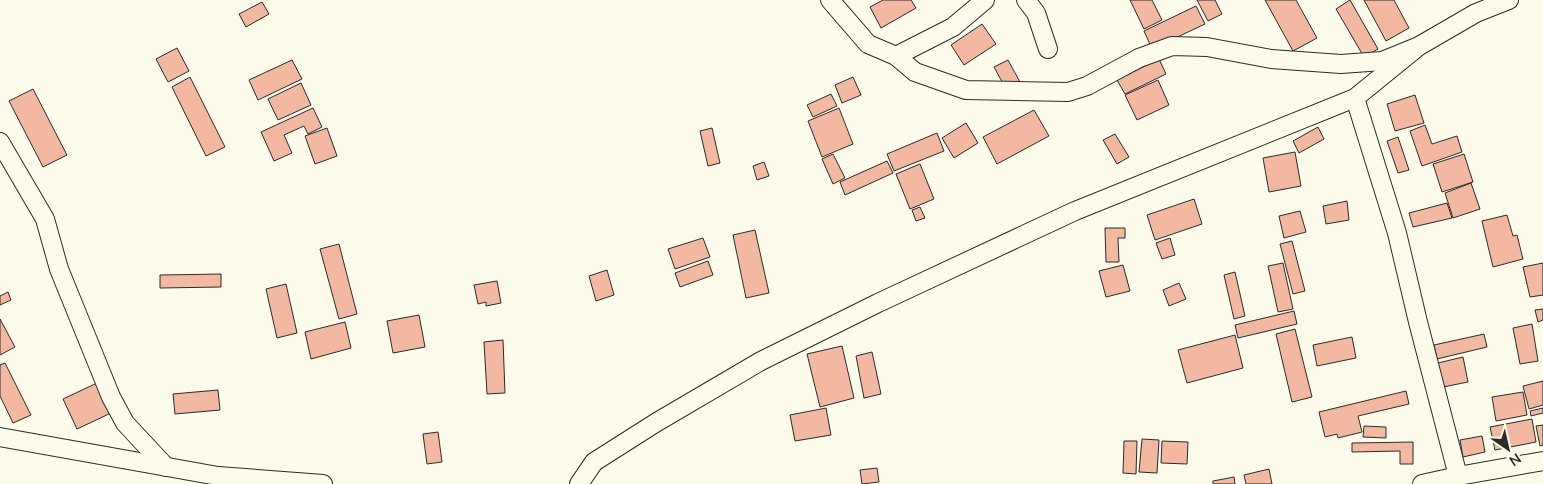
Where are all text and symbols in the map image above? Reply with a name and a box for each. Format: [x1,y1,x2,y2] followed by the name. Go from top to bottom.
[1483,424,1533,474] north arrow
[1505,449,1525,470] text: N

